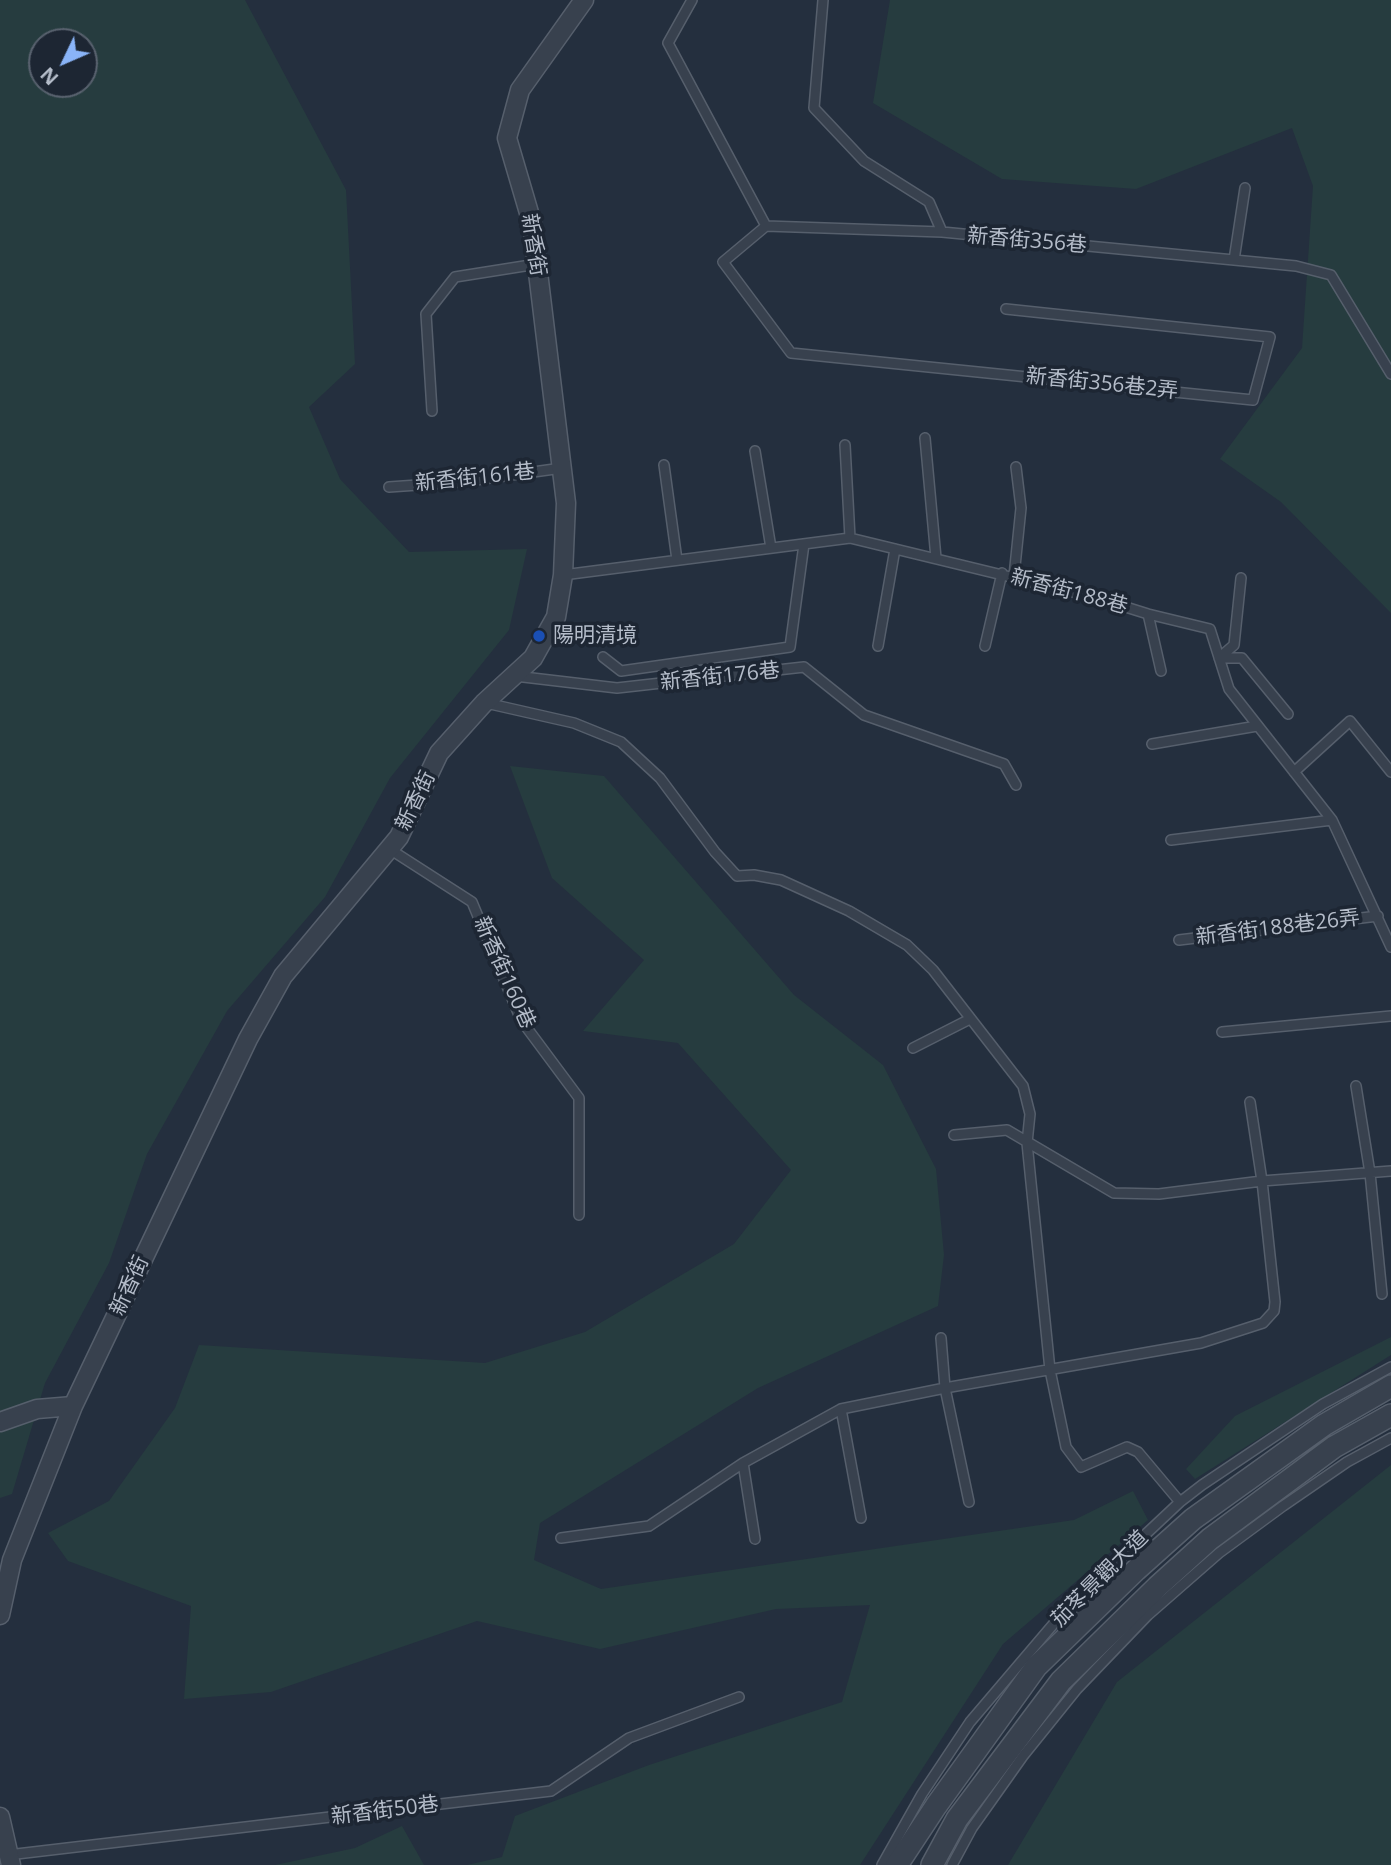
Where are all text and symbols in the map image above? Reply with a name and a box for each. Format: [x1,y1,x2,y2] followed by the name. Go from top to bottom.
[28,28,98,98] north arrow
[35,62,64,91] text: N
[516,212,550,278] street label: 新香街
[966,223,1088,259] street label: 新香街356巷
[1025,363,1179,405] street label: 新香街356巷2弄
[414,459,536,497] street label: 新香街161巷
[1008,564,1130,620] street label: 新香街188巷
[553,623,637,649] place label: 陽明清境
[531,628,547,644] marker: 陽明清境
[659,658,781,696] street label: 新香街176巷
[391,767,441,835] street label: 新香街
[1195,905,1361,951] street label: 新香街188巷26弄
[468,913,540,1033] street label: 新香街160巷
[105,1252,155,1320] street label: 新香街
[1047,1526,1153,1632] street label: 茄苳景觀大道
[330,1792,440,1830] street label: 新香街50巷

